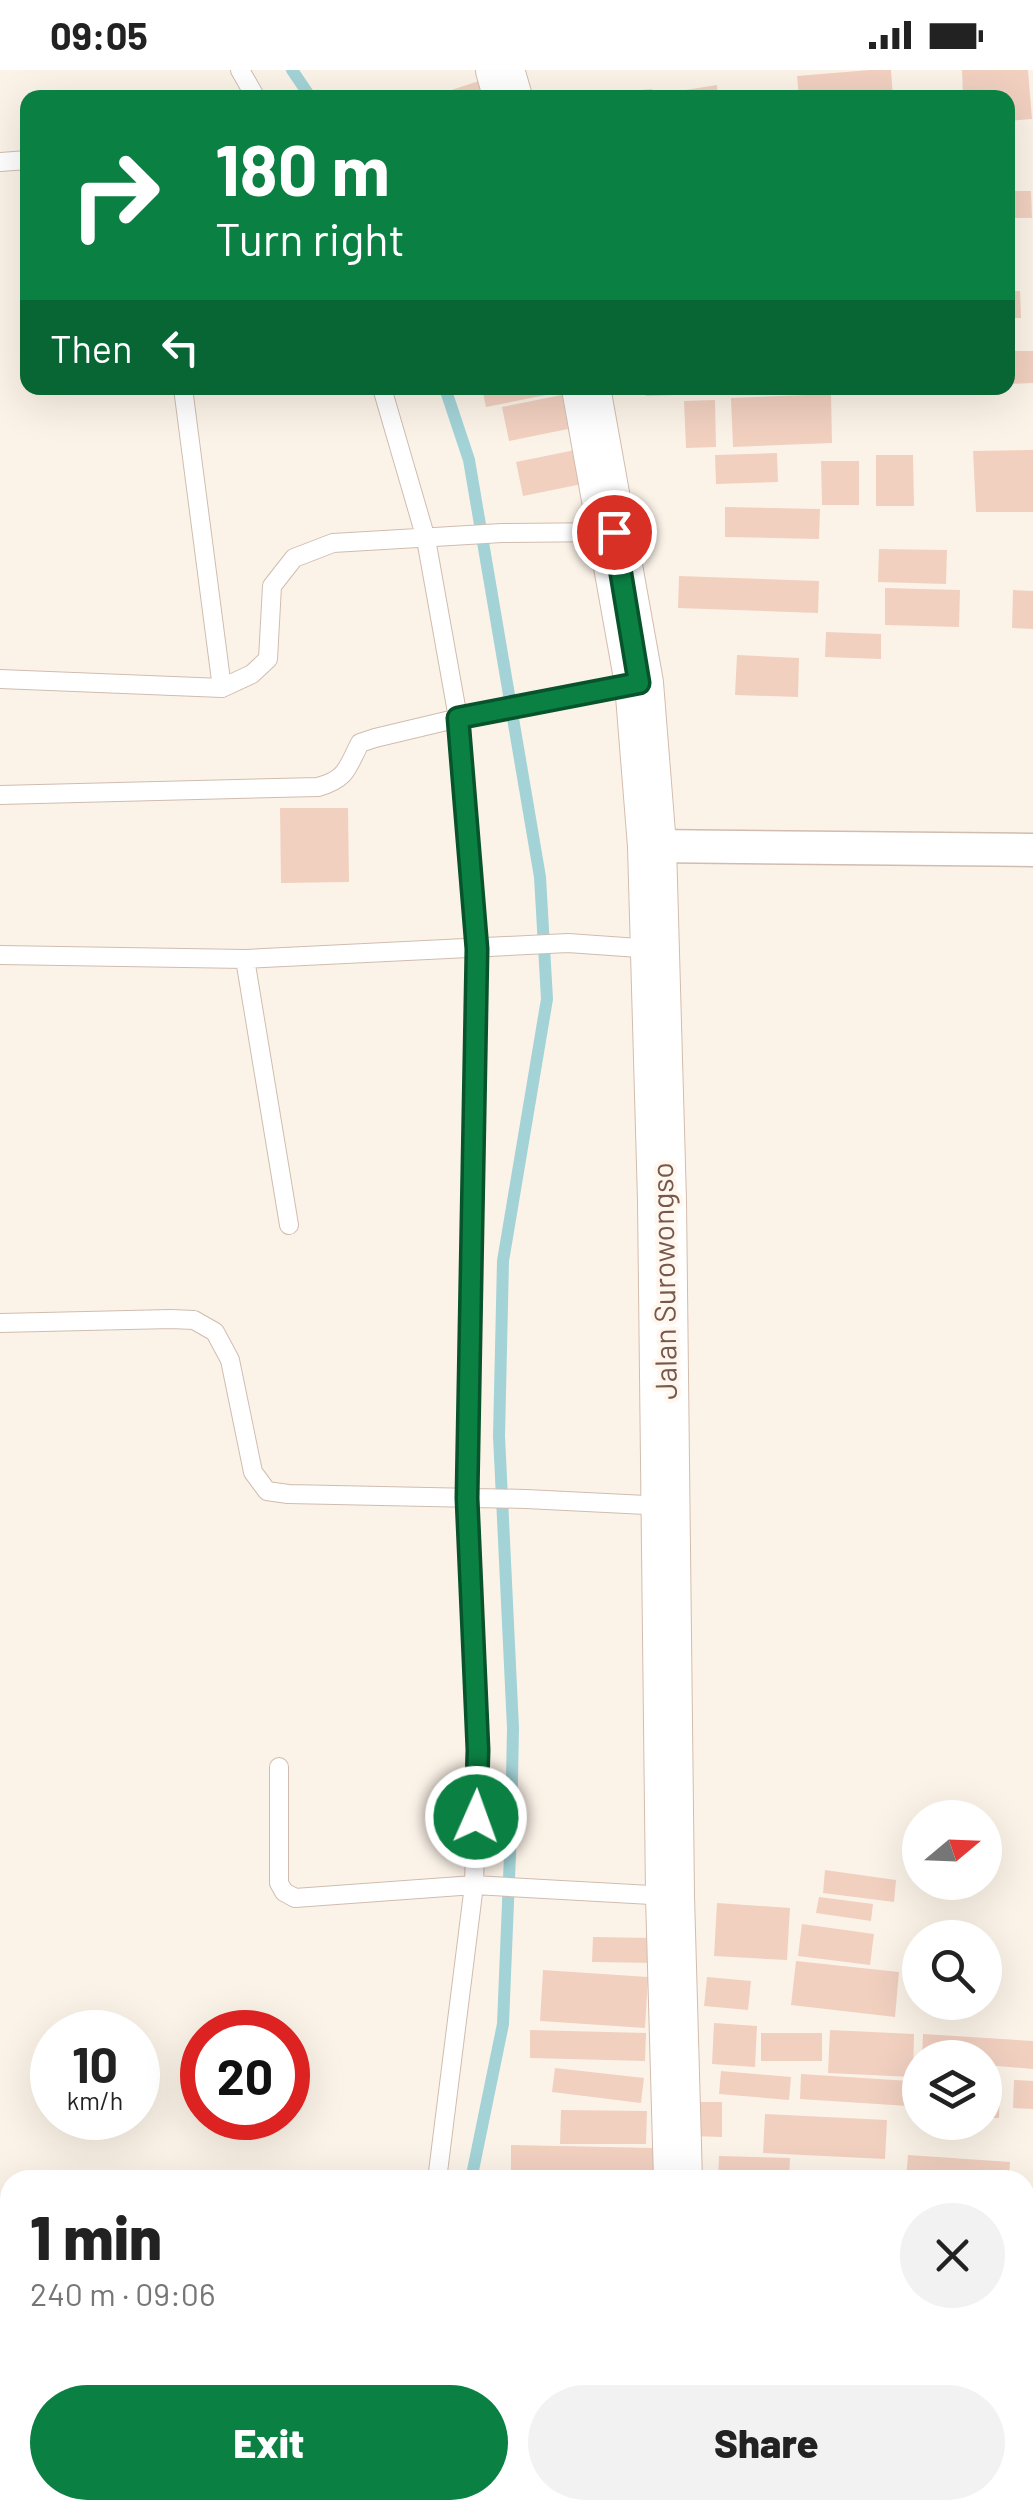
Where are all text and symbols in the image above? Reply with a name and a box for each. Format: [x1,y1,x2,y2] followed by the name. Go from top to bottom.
[50,12,148,58] text: 09:05
[215,126,390,210] text: 180 m
[50,130,180,260] icon: right
[215,211,405,265] text: Turn right
[153,320,208,375] icon: left
[50,325,133,371] text: Then
[572,490,657,575] pin
[587,505,642,560] icon: arrive
[643,1162,683,1400] street label: Jalan Surowongso
[424,1765,528,1869] position arrow
[902,1800,1002,1900] north arrow
[902,1800,1002,2140] map controls
[902,1920,1002,2020] button: search
[180,2010,310,2140] speed limit sign: 20
[72,2033,118,2093] text: 10
[902,2040,1002,2140] button: layers
[67,2085,123,2115] text: km/h
[30,2200,162,2272] text: 1 min
[900,2203,1005,2308] button: close
[30,2274,215,2312] text: 240 m · 09:06
[30,2385,508,2500] button: Exit
[528,2385,1005,2500] button: Share

